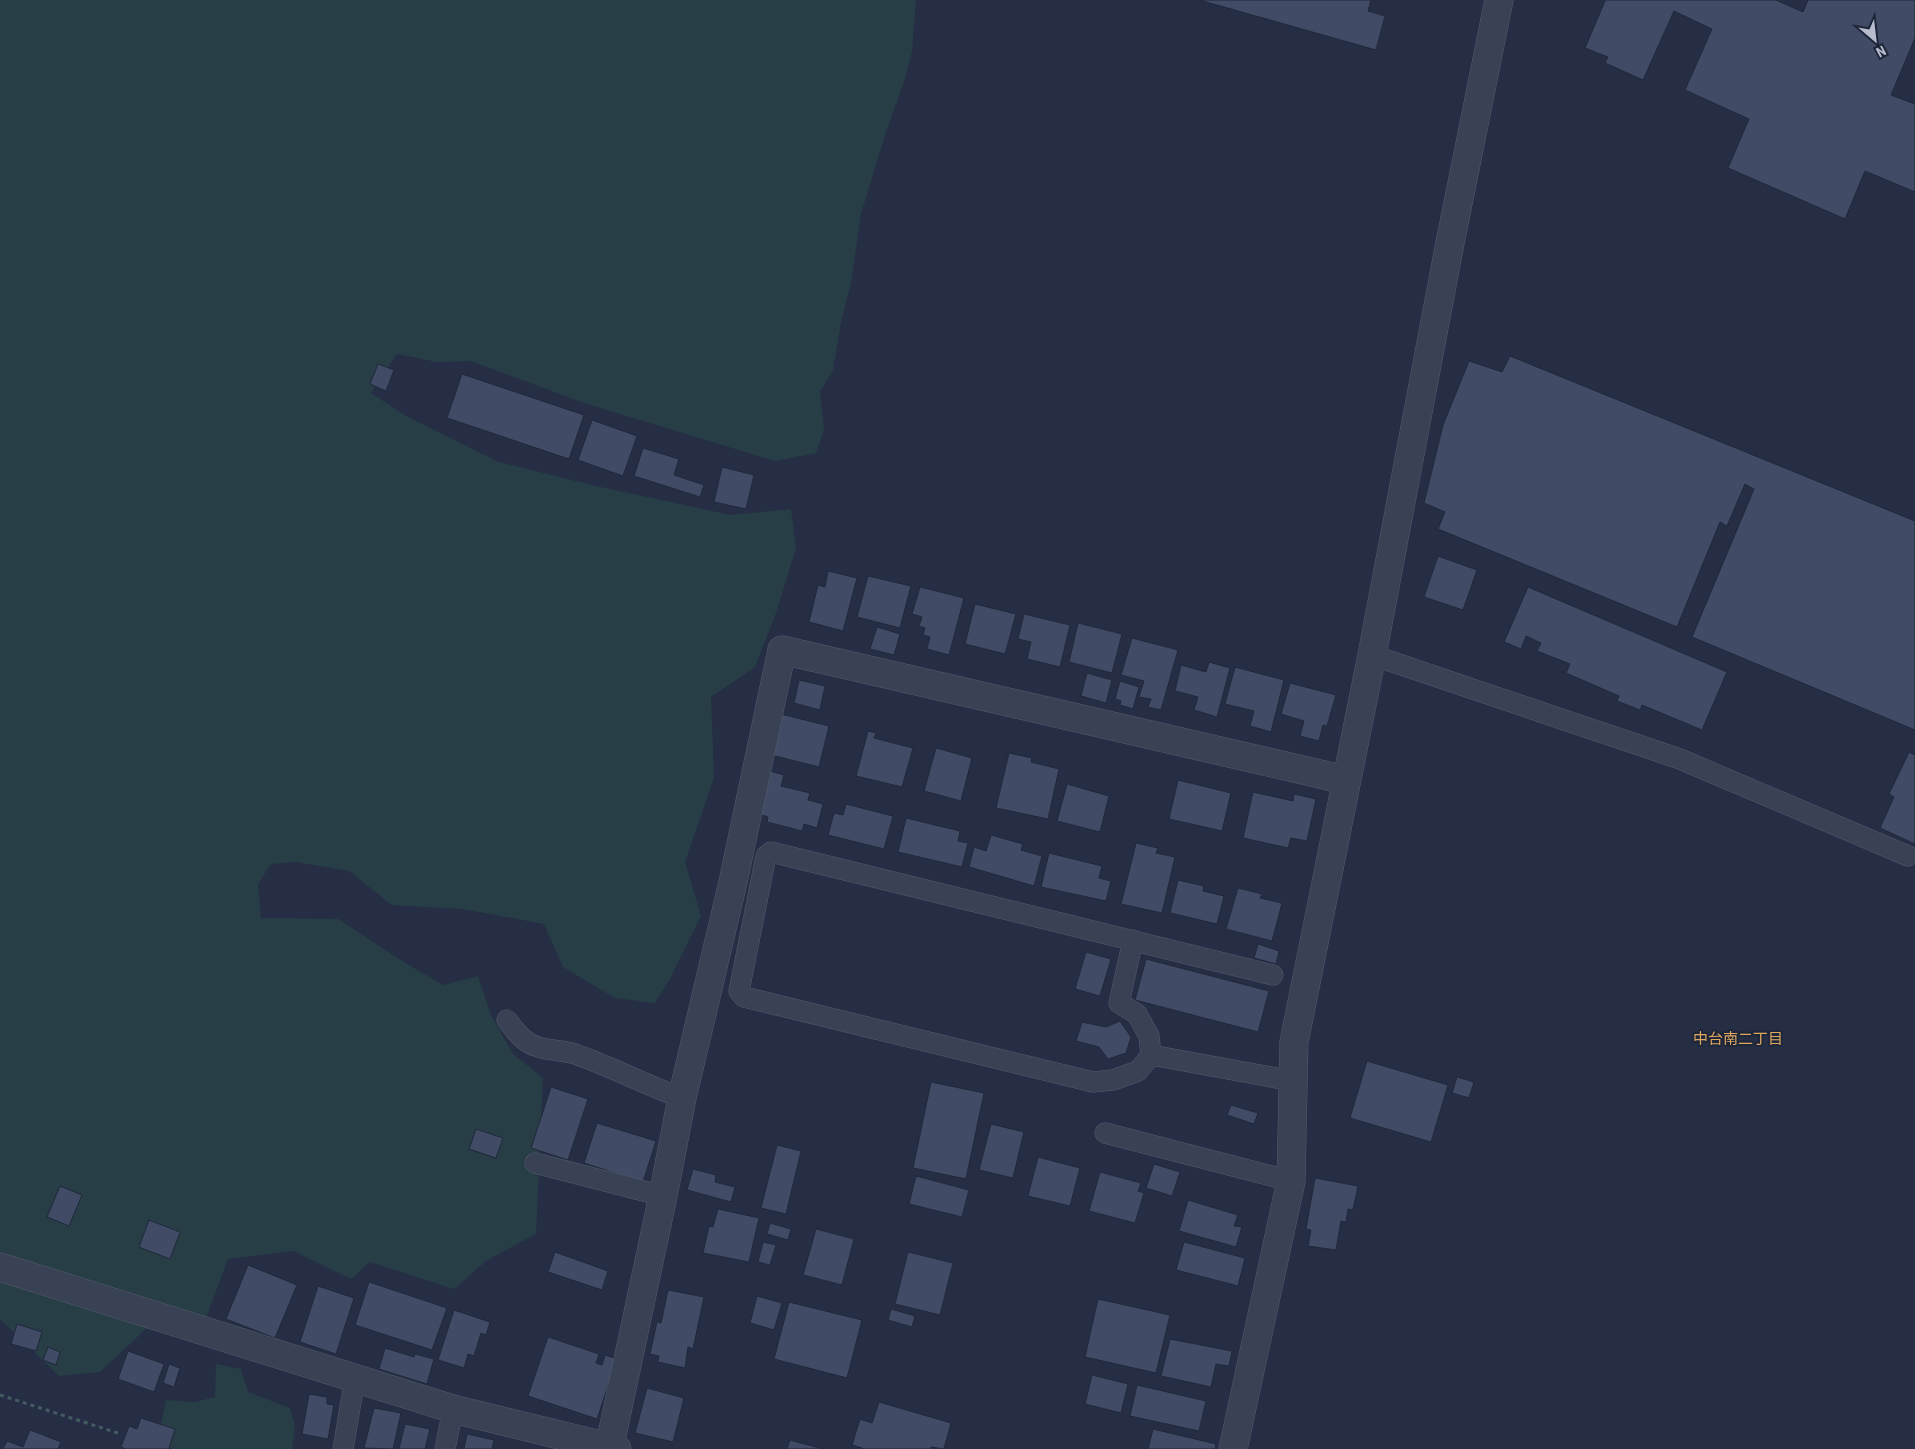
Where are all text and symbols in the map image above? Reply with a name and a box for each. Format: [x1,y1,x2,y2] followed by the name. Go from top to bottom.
[1850,15,1900,65] north arrow
[1874,42,1889,61] text: N
[1693,1030,1783,1048] district label: 中台南二丁目

